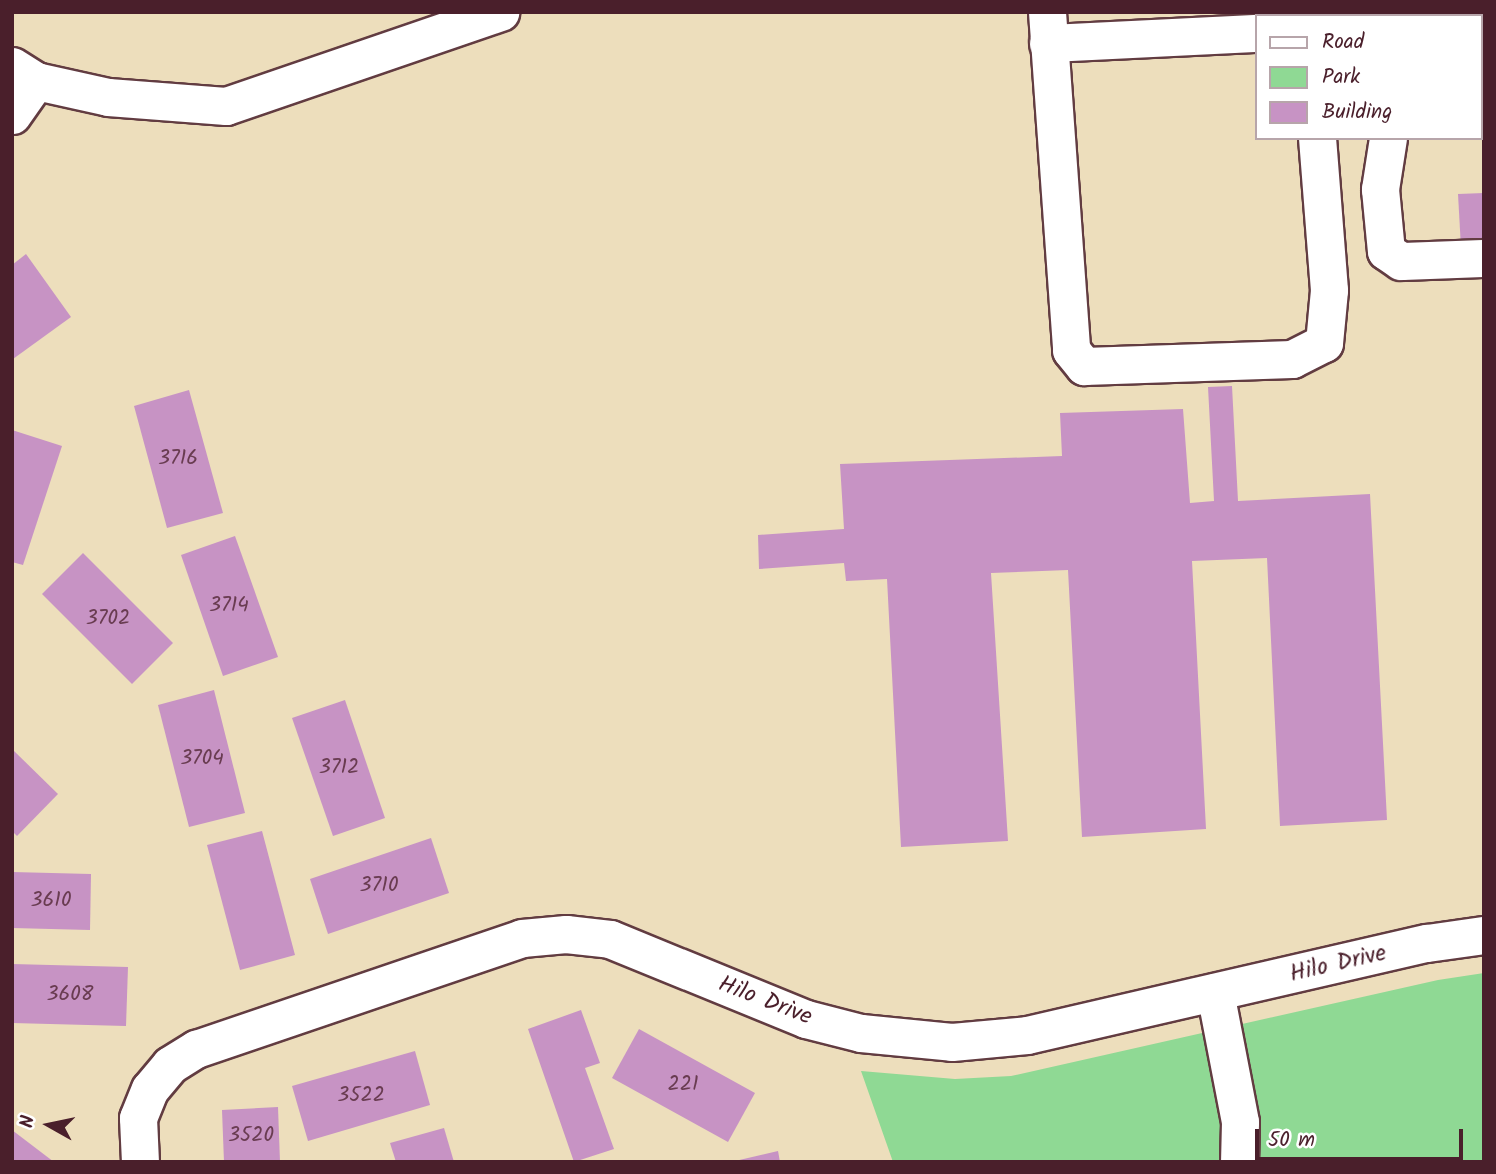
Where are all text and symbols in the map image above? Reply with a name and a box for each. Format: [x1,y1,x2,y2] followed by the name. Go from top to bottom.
[1254,14,1482,140] legend
[1322,26,1364,59] text: Road
[1322,61,1360,94] text: Park
[1322,96,1392,129] text: Building
[158,446,198,472] house number: 3716
[209,593,249,619] house number: 3714
[86,606,130,632] house number: 3702
[180,746,224,772] house number: 3704
[319,755,359,781] house number: 3712
[360,873,398,899] house number: 3710
[31,888,71,914] house number: 3610
[1287,939,1389,989] street label: Hilo Drive
[714,970,816,1032] street label: Hilo Drive
[47,982,93,1008] house number: 3608
[668,1072,698,1098] house number: 221
[337,1083,385,1109] house number: 3522
[14,1090,84,1160] north arrow
[13,1113,44,1130] text: N
[1258,1114,1466,1158] scale bar
[228,1123,274,1149] house number: 3520
[1268,1124,1315,1157] text: 50 m

